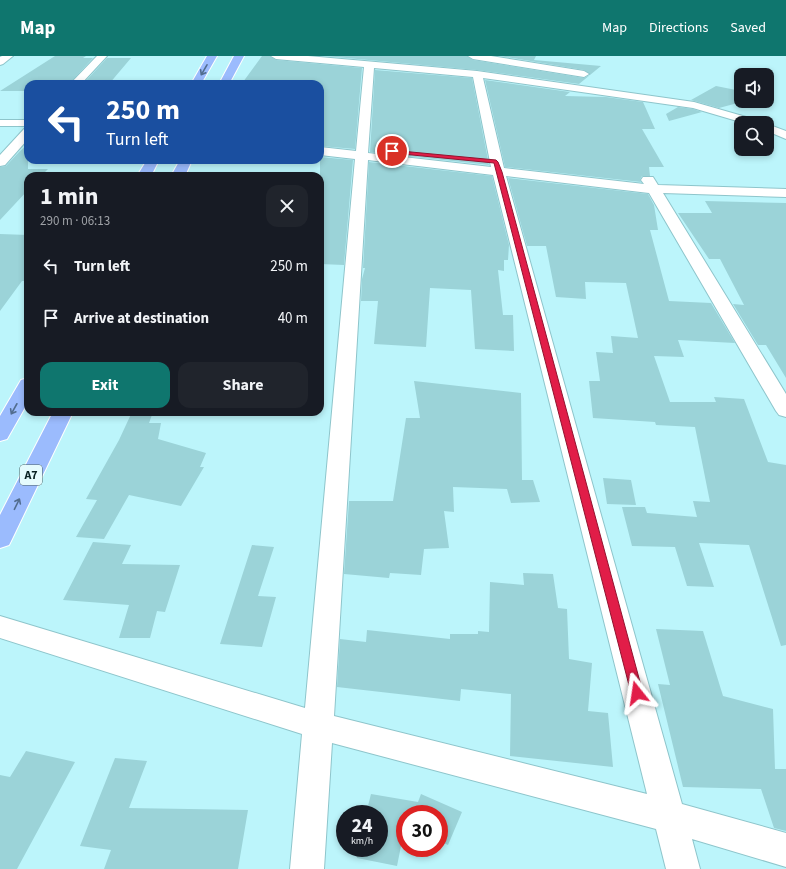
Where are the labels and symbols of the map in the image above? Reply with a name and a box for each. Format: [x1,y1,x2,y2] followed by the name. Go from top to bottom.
[199,64,207,76] one-way arrow
[375,134,409,168] pin
[10,403,17,415] one-way arrow
[20,465,42,485] road number: A7
[14,498,21,510] one-way arrow
[616,672,658,714] position arrow
[396,805,448,857] speed limit sign: 30

